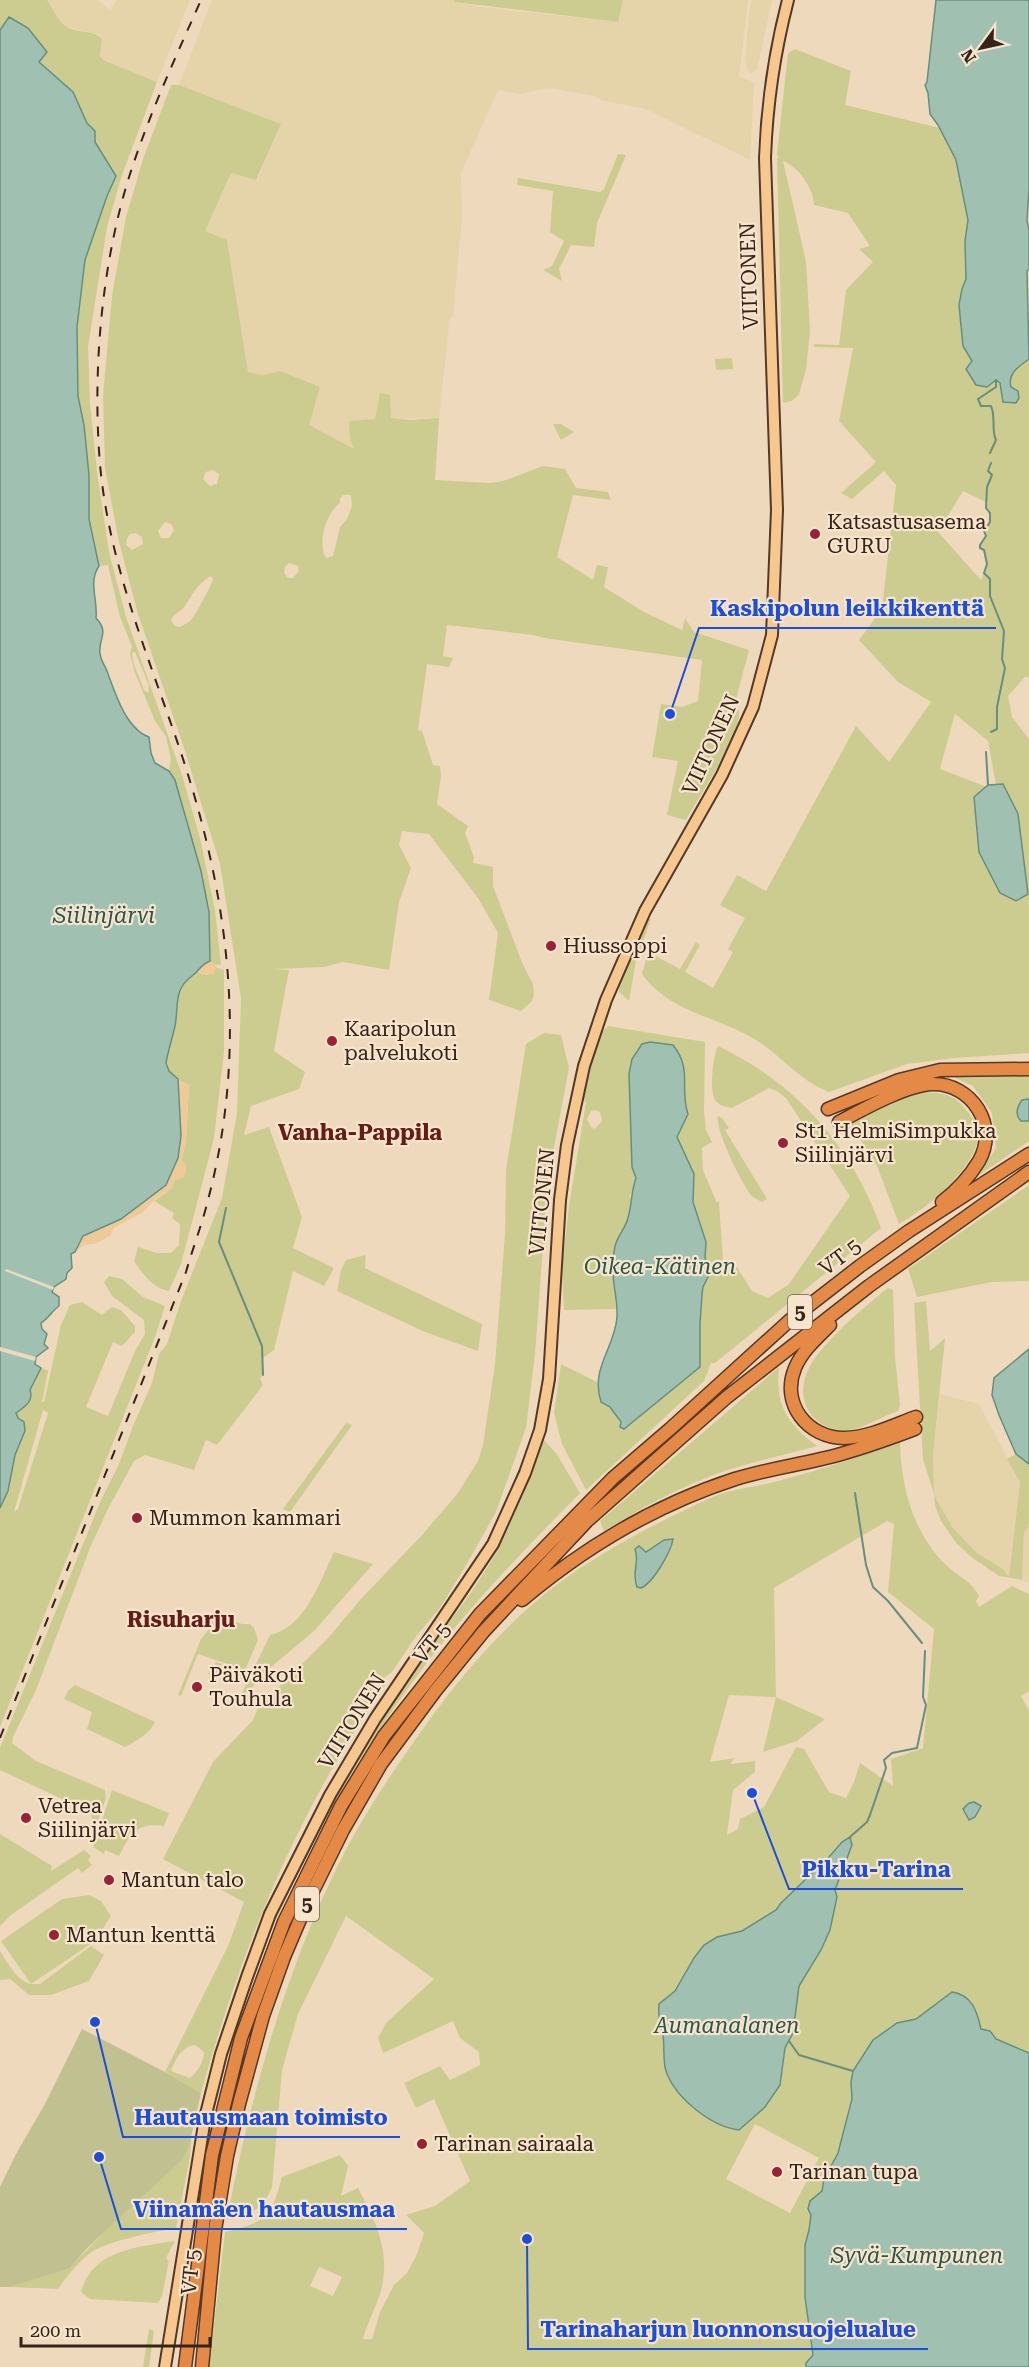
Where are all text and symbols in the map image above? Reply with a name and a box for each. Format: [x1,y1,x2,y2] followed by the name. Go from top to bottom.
[951,18,1011,78] north arrow
[958,46,980,66] text: N
[735,222,763,330] street label: VIITONEN
[827,510,987,558] place label: Katsastusasema GURU
[808,527,822,541] marker: Katsastusasema GURU
[699,588,996,628] callout: Kaskipolun leikkikenttä
[710,596,984,621] text: Kaskipolun leikkikenttä
[677,691,745,799] street label: VIITONEN
[52,903,155,928] water label: Siilinjärvi
[563,934,667,958] place label: Hiussoppi
[544,939,558,953] marker: Hiussoppi
[344,1017,458,1065] place label: Kaaripolun palvelukoti
[325,1034,339,1048] marker: Kaaripolun palvelukoti
[795,1119,997,1167] place label: St1 HelmiSimpukka Siilinjärvi
[278,1120,442,1145] district label: Vanha-Pappila
[776,1136,790,1150] marker: St1 HelmiSimpukka Siilinjärvi
[524,1147,560,1257] street label: VIITONEN
[814,1234,866,1280] street label: VT 5
[584,1254,736,1279] water label: Oikea-Kätinen
[788,1295,812,1329] road number: 5
[149,1506,341,1530] place label: Mummon kammari
[130,1511,144,1525] marker: Mummon kammari
[127,1607,236,1632] district label: Risuharju
[408,1618,456,1668] street label: VT 5
[209,1663,304,1711] place label: Päiväkoti Touhula
[313,1669,391,1773] street label: VIITONEN
[190,1680,204,1694] marker: Päiväkoti Touhula
[38,1794,137,1842] place label: Vetrea Siilinjärvi
[19,1811,33,1825] marker: Vetrea Siilinjärvi
[789,1849,963,1889] callout: Pikku-Tarina
[801,1857,951,1882] text: Pikku-Tarina
[121,1868,244,1892] place label: Mantun talo
[102,1873,116,1887] marker: Mantun talo
[295,1887,319,1921] road number: 5
[66,1923,216,1947] place label: Mantun kenttä
[47,1928,61,1942] marker: Mantun kenttä
[652,2013,800,2038] water label: Aumanalanen
[123,2097,400,2137] callout: Hautausmaan toimisto
[134,2105,388,2130] text: Hautausmaan toimisto
[434,2132,595,2156] place label: Tarinan sairaala
[415,2137,429,2151] marker: Tarinan sairaala
[789,2160,919,2184] place label: Tarinan tupa
[770,2165,784,2179] marker: Tarinan tupa
[121,2189,407,2229] callout: Viinamäen hautausmaa
[133,2197,395,2222] text: Viinamäen hautausmaa
[830,2243,1003,2268] water label: Syvä-Kumpunen
[177,2248,205,2296] street label: VT 5
[528,2309,928,2349] callout: Tarinaharjun luonnonsuojelualue
[21,2310,210,2348] scale bar
[540,2317,916,2342] text: Tarinaharjun luonnonsuojelualue
[30,2320,81,2341] text: 200 m

